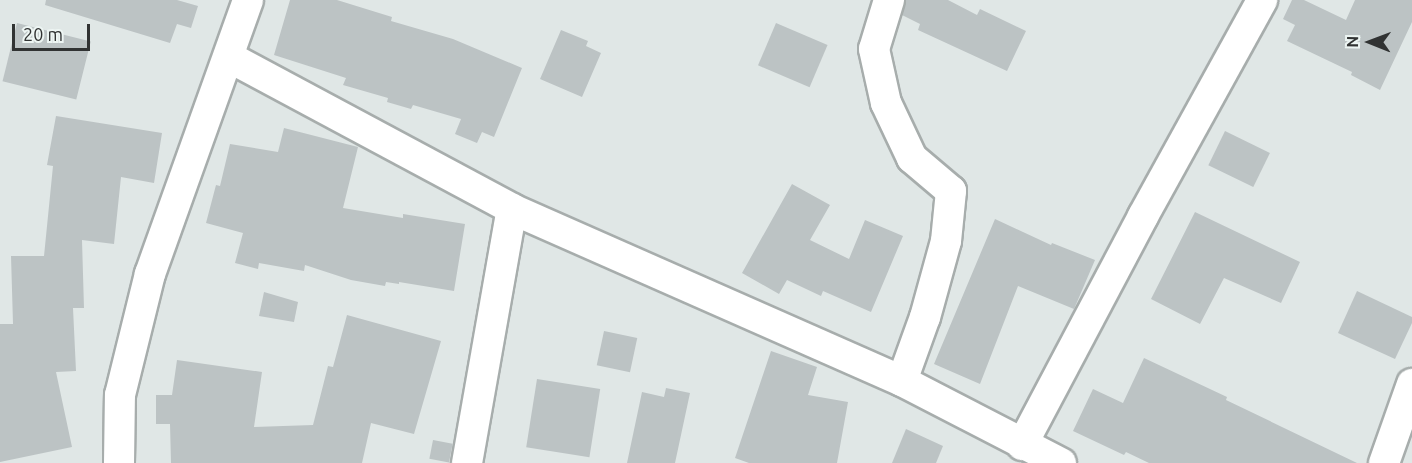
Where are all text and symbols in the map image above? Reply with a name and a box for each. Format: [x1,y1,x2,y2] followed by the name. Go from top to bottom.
[15,12,93,50] scale bar
[1340,12,1400,72] north arrow
[23,24,63,44] text: 20 m
[1343,36,1361,48] text: N

